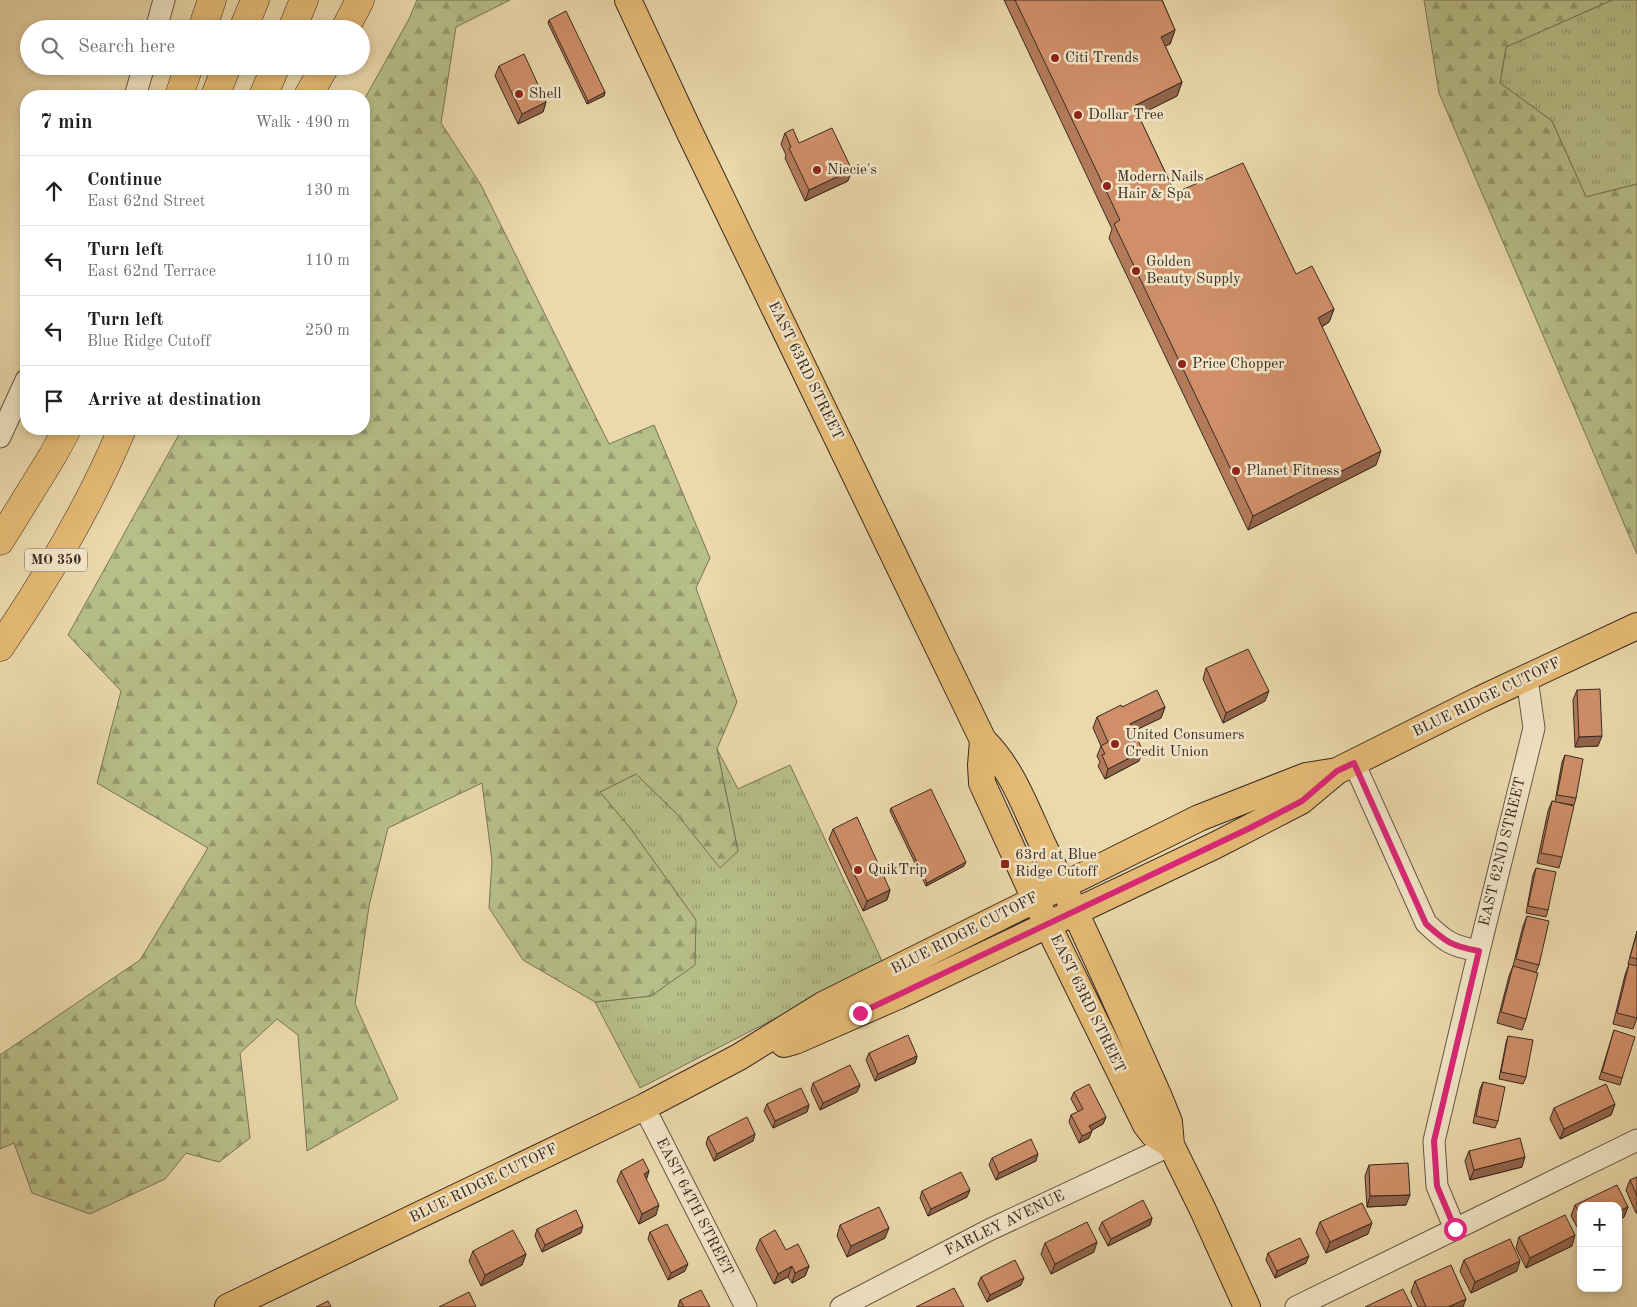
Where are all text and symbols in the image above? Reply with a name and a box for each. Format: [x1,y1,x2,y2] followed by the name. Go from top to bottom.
[20,20,370,75] search box
[38,34,66,62] icon: search
[78,38,175,57] text: Search here
[1065,51,1139,66] place label: Citi Trends
[1049,52,1061,64] marker: Citi Trends
[529,87,561,102] place label: Shell
[513,88,525,100] marker: Shell
[1088,108,1164,123] place label: Dollar Tree
[1072,109,1084,121] marker: Dollar Tree
[40,112,93,133] text: 7 min
[255,115,350,131] text: Walk · 490 m
[827,163,877,178] place label: Niecie's
[811,164,823,176] marker: Niecie's
[1117,170,1204,202] place label: Modern Nails Hair & Spa
[87,171,162,190] text: Continue
[40,177,68,205] icon: ahead
[1101,180,1113,192] marker: Modern Nails Hair & Spa
[305,183,350,199] text: 130 m
[87,194,205,210] text: East 62nd Street
[87,241,164,260] text: Turn left
[40,247,68,275] icon: left
[305,253,350,269] text: 110 m
[1146,255,1241,287] place label: Golden Beauty Supply
[87,264,216,280] text: East 62nd Terrace
[1130,265,1142,277] marker: Golden Beauty Supply
[765,299,845,443] street label: EAST 63RD STREET
[87,311,164,330] text: Turn left
[40,317,68,345] icon: left
[305,323,350,339] text: 250 m
[87,334,211,350] text: Blue Ridge Cutoff
[1192,357,1284,372] place label: Price Chopper
[1176,358,1188,370] marker: Price Chopper
[40,387,68,415] icon: arrive
[87,391,261,410] text: Arrive at destination
[1246,464,1340,479] place label: Planet Fitness
[1230,465,1242,477] marker: Planet Fitness
[25,548,87,572] road number: MO 350
[1411,656,1563,740] street label: BLUE RIDGE CUTOFF
[1125,728,1245,760] place label: United Consumers Credit Union
[1109,738,1121,750] marker: United Consumers Credit Union
[1477,776,1529,928] street label: EAST 62ND STREET
[1015,848,1099,880] place label: 63rd at Blue Ridge Cutoff
[999,858,1011,870] marker: 63rd at Blue Ridge Cutoff
[868,863,927,878] place label: QuikTrip
[852,864,864,876] marker: QuikTrip
[889,890,1041,978] street label: BLUE RIDGE CUTOFF
[1047,932,1127,1076] street label: EAST 63RD STREET
[849,1002,872,1025] route end
[653,1136,735,1278] street label: EAST 64TH STREET
[408,1142,560,1226] street label: BLUE RIDGE CUTOFF
[943,1189,1067,1259] street label: FARLEY AVENUE
[1577,1202,1622,1292] map controls
[1577,1202,1622,1247] button: +
[1444,1218,1467,1241] route start
[1577,1247,1622,1292] button: −

